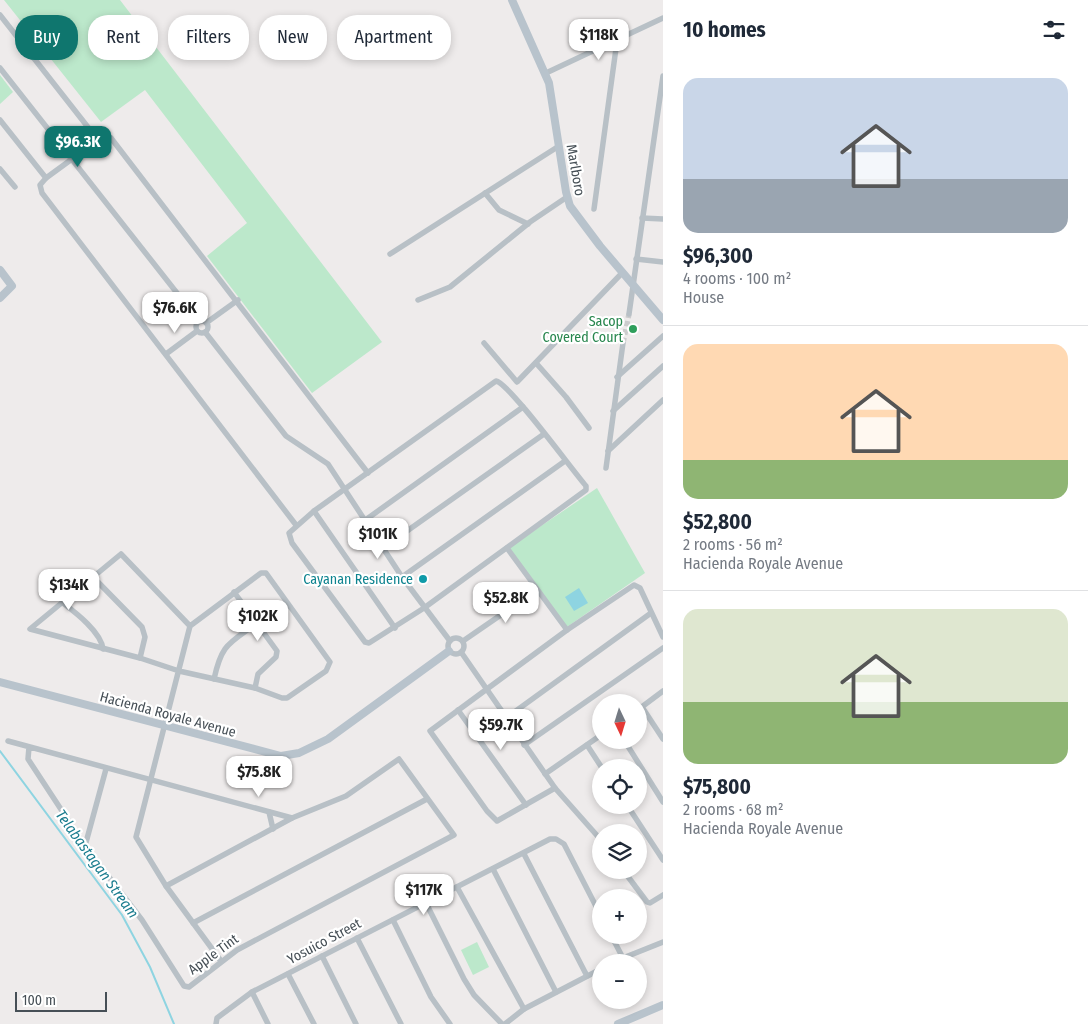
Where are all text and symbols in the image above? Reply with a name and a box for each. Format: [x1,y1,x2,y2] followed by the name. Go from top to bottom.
[15,15,78,60] chip: Buy
[88,15,158,60] chip: Rent
[168,15,249,60] chip: Filters
[259,15,327,60] chip: New
[337,15,451,60] chip: Apartment
[1040,16,1068,44] icon: filters
[683,17,766,43] text: 10 homes
[564,18,634,61] pin: $118K
[580,25,618,44] text: $118K
[831,111,921,201] icon: home
[37,126,119,168] pin: $96.3K
[55,132,101,151] text: $96.3K
[563,143,588,197] street label: Marlboro
[683,243,753,269] text: $96,300
[683,269,791,288] text: 4 rooms · 100 m²
[683,288,724,307] text: House
[134,292,216,334] pin: $76.6K
[153,298,197,317] text: $76.6K
[543,313,623,346] place label: Sacop Covered Court
[627,323,639,335] marker: Sacop Covered Court
[831,376,921,466] icon: home
[683,509,752,535] text: $52,800
[343,518,413,560] pin: $101K
[359,524,397,543] text: $101K
[683,535,783,554] text: 2 rooms · 56 m²
[683,554,843,573] text: Hacienda Royale Avenue
[34,568,104,611] pin: $134K
[303,571,413,588] place label: Cayanan Residence
[417,573,429,585] marker: Cayanan Residence
[49,575,89,594] text: $134K
[465,582,547,624] pin: $52.8K
[484,588,528,607] text: $52.8K
[223,600,293,642] pin: $102K
[238,606,278,625] text: $102K
[831,641,921,731] icon: home
[98,688,238,741] street label: Hacienda Royale Avenue
[592,694,648,749] north arrow
[592,694,647,1009] map controls
[460,708,542,751] pin: $59.7K
[479,715,523,734] text: $59.7K
[218,756,300,798] pin: $75.8K
[592,759,647,814] button: locate
[237,762,281,781] text: $75.8K
[683,774,751,800] text: $75,800
[683,800,784,819] text: 2 rooms · 68 m²
[52,806,142,922] water label: Telabastagan Stream
[683,819,843,838] text: Hacienda Royale Avenue
[592,824,647,879] button: layers
[389,874,459,916] pin: $117K
[406,880,442,899] text: $117K
[592,889,647,944] button: +
[284,915,364,968] street label: Yosuico Street
[185,930,242,978] street label: Apple Tint
[592,954,647,1009] button: −
[15,989,108,1012] scale bar
[22,992,56,1009] text: 100 m

